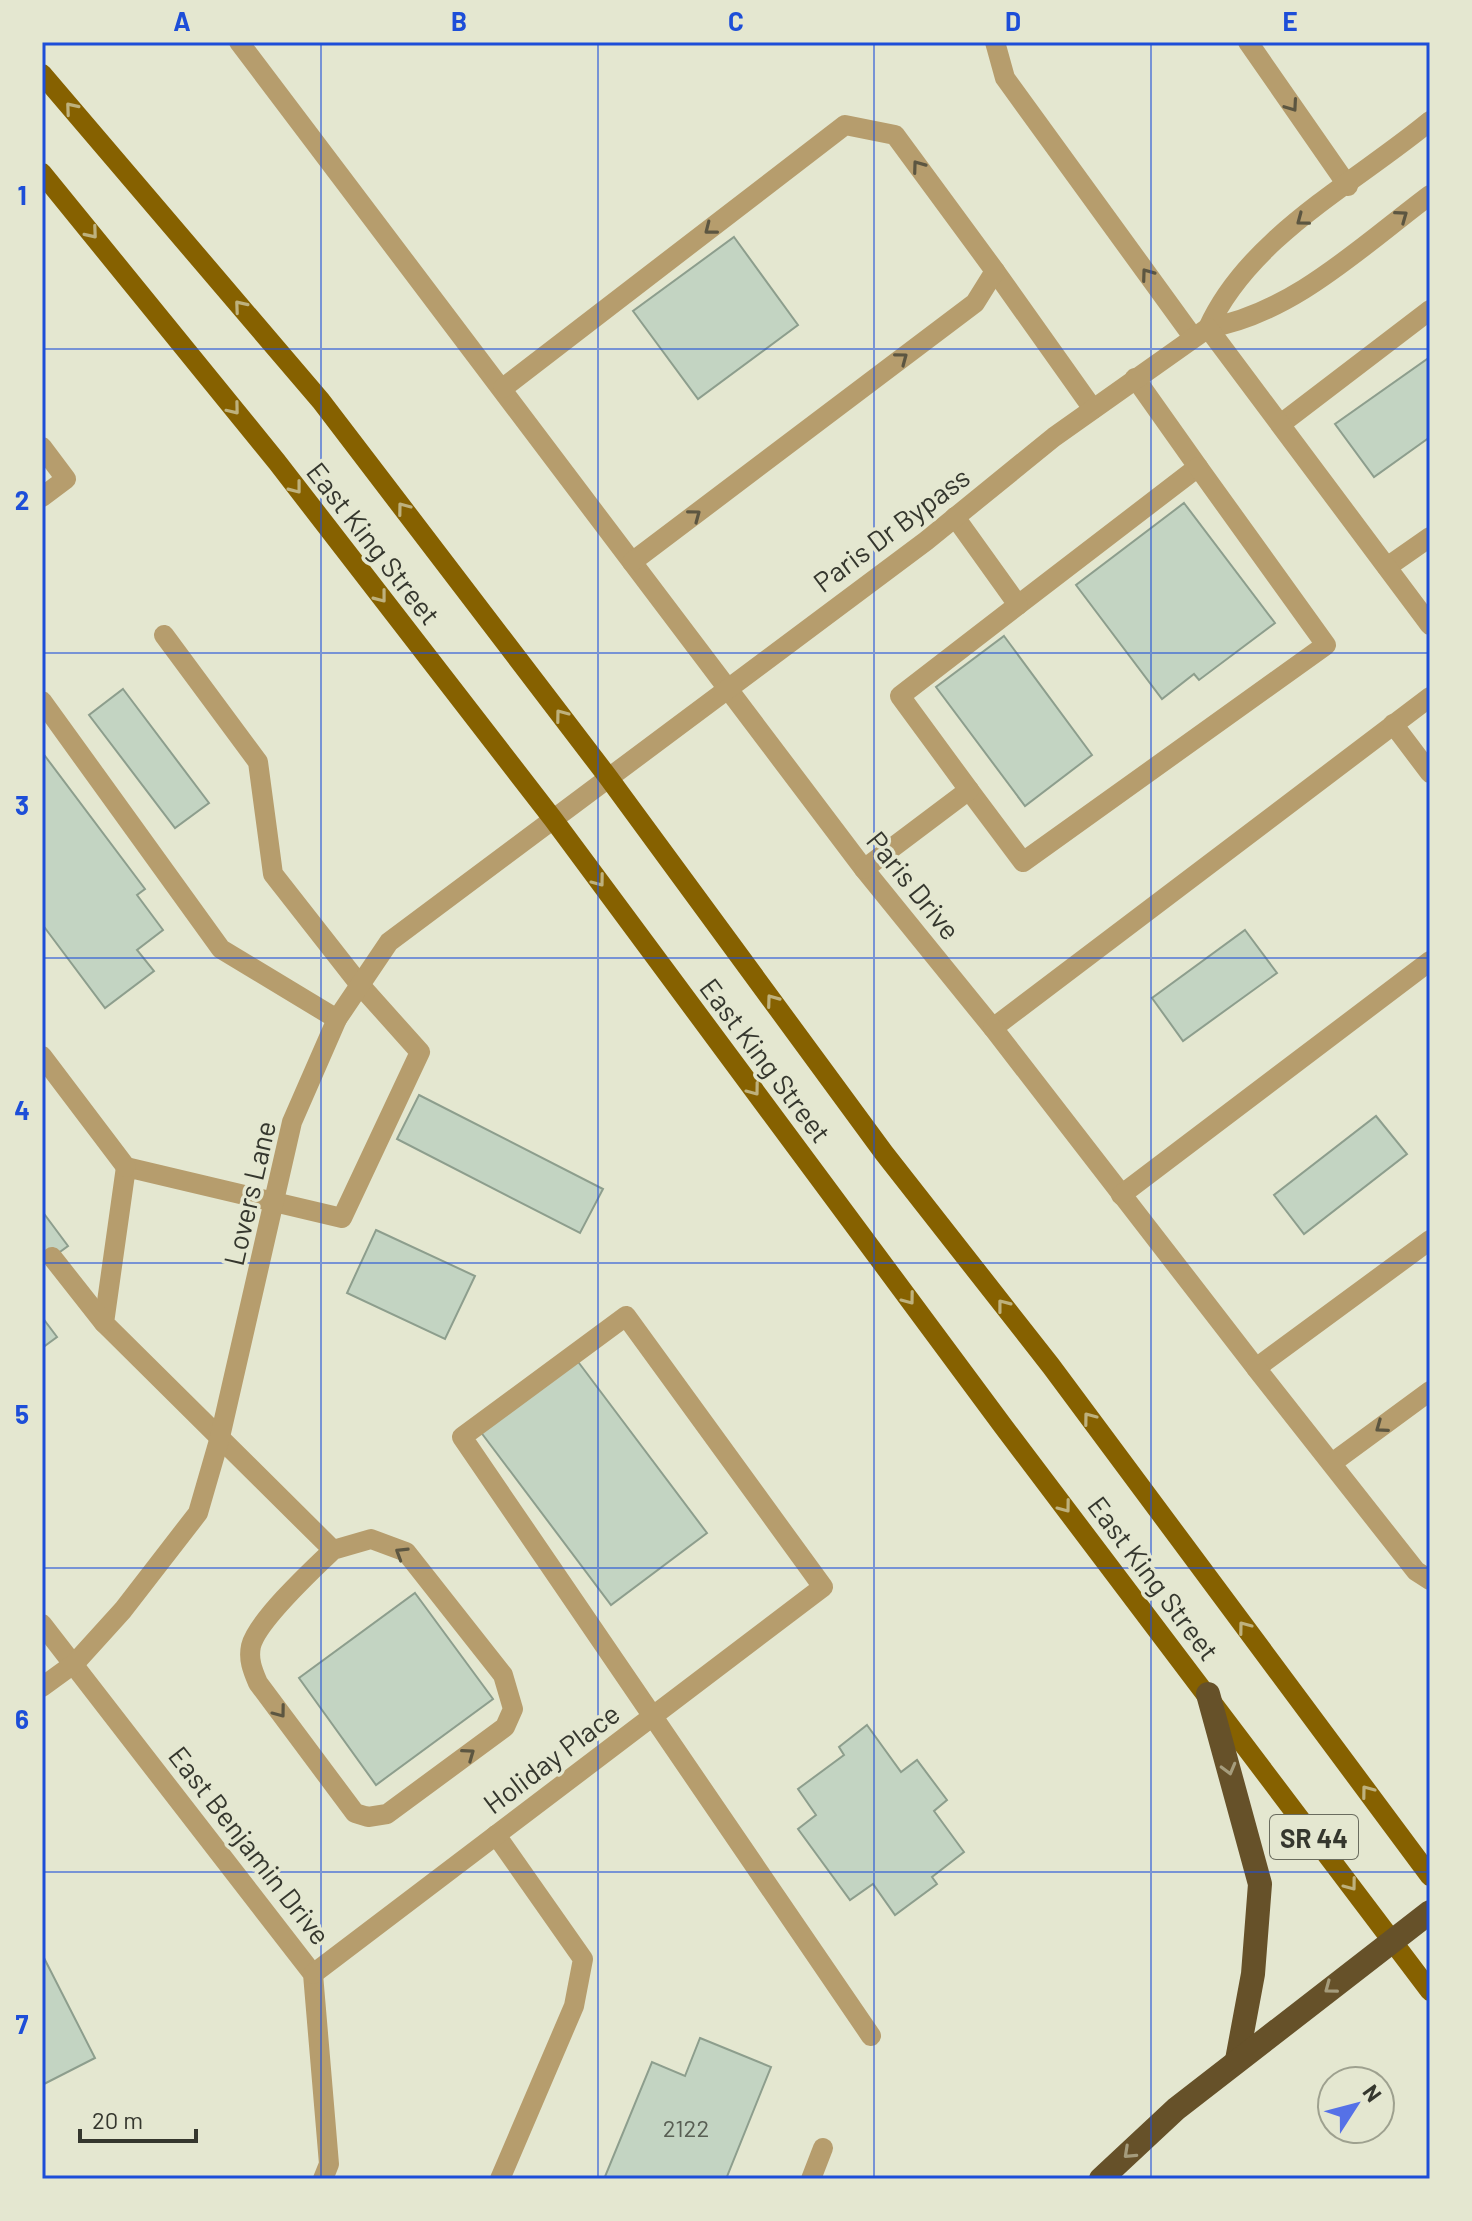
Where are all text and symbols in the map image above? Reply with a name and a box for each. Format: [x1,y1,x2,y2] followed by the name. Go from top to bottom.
[173,5,191,36] text: A
[451,5,467,36] text: B
[728,5,744,36] text: C
[1005,5,1021,36] text: D
[1282,5,1298,36] text: E
[1282,98,1297,112] one-way arrow
[66,103,81,117] one-way arrow
[913,160,928,175] one-way arrow
[17,179,27,210] text: 1
[1296,210,1310,225] one-way arrow
[1393,211,1408,226] one-way arrow
[704,219,719,233] one-way arrow
[82,224,97,239] one-way arrow
[1143,269,1157,283] one-way arrow
[235,300,249,315] one-way arrow
[893,353,908,368] one-way arrow
[225,400,239,415] one-way arrow
[300,455,448,631] street label: East King Street
[806,459,976,599] street label: Paris Dr Bypass
[287,479,301,494] one-way arrow
[15,484,29,515] text: 2
[398,502,412,517] one-way arrow
[686,510,700,525] one-way arrow
[371,588,385,603] one-way arrow
[556,709,570,724] one-way arrow
[15,789,29,820] text: 3
[860,824,968,946] street label: Paris Drive
[590,872,604,887] one-way arrow
[693,971,839,1149] street label: East King Street
[767,994,782,1008] one-way arrow
[744,1081,759,1096] one-way arrow
[14,1094,30,1125] text: 4
[216,1117,282,1269] street label: Lovers Lane
[899,1290,914,1305] one-way arrow
[999,1299,1013,1314] one-way arrow
[15,1398,29,1429] text: 5
[1085,1412,1099,1426] one-way arrow
[1375,1418,1389,1432] one-way arrow
[1081,1489,1227,1667] street label: East King Street
[1055,1498,1069,1513] one-way arrow
[396,1548,410,1563] one-way arrow
[1240,1621,1254,1635] one-way arrow
[476,1696,626,1820] street label: Holiday Place
[15,1703,29,1734] text: 6
[270,1704,284,1718] one-way arrow
[162,1739,338,1951] street label: East Benjamin Drive
[460,1749,474,1764] one-way arrow
[1219,1762,1236,1776] one-way arrow
[1362,1785,1376,1800] one-way arrow
[1270,1815,1358,1859] road number: SR 44
[1341,1877,1355,1891] one-way arrow
[1324,1979,1339,1993] one-way arrow
[16,2008,29,2039] text: 7
[1316,2065,1396,2145] north arrow
[1358,2079,1388,2106] text: N
[80,2093,196,2143] scale bar
[92,2105,143,2134] text: 20 m
[663,2113,709,2142] house number: 2122
[1124,2143,1138,2158] one-way arrow

